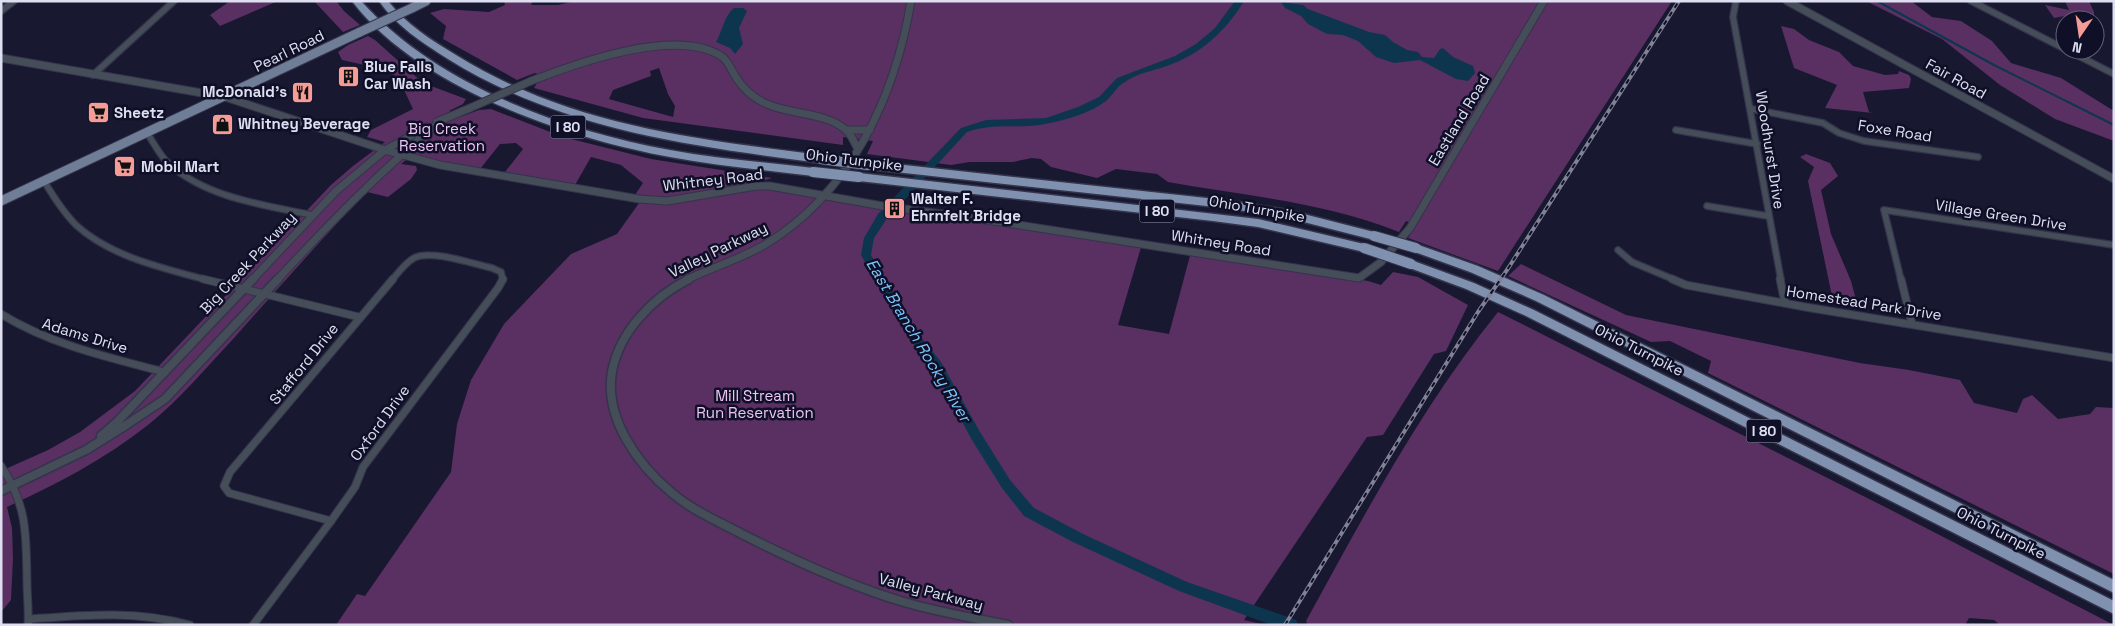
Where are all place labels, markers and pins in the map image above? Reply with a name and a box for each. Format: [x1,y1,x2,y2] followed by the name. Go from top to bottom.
[364,57,432,93] place label: Blue Falls Car Wash
[336,64,360,88] building icon: Blue Falls Car Wash
[291,80,315,104] restaurant icon: McDonald's
[202,82,287,101] place label: McDonald's
[86,101,110,125] supermarket icon: Sheetz
[114,103,164,122] place label: Sheetz
[210,112,234,136] shop icon: Whitney Beverage
[238,114,370,133] place label: Whitney Beverage
[113,155,137,179] supermarket icon: Mobil Mart
[141,157,220,176] place label: Mobil Mart
[911,189,1021,225] place label: Walter F. Ehrnfelt Bridge
[883,196,907,220] building icon: Walter F. Ehrnfelt Bridge

